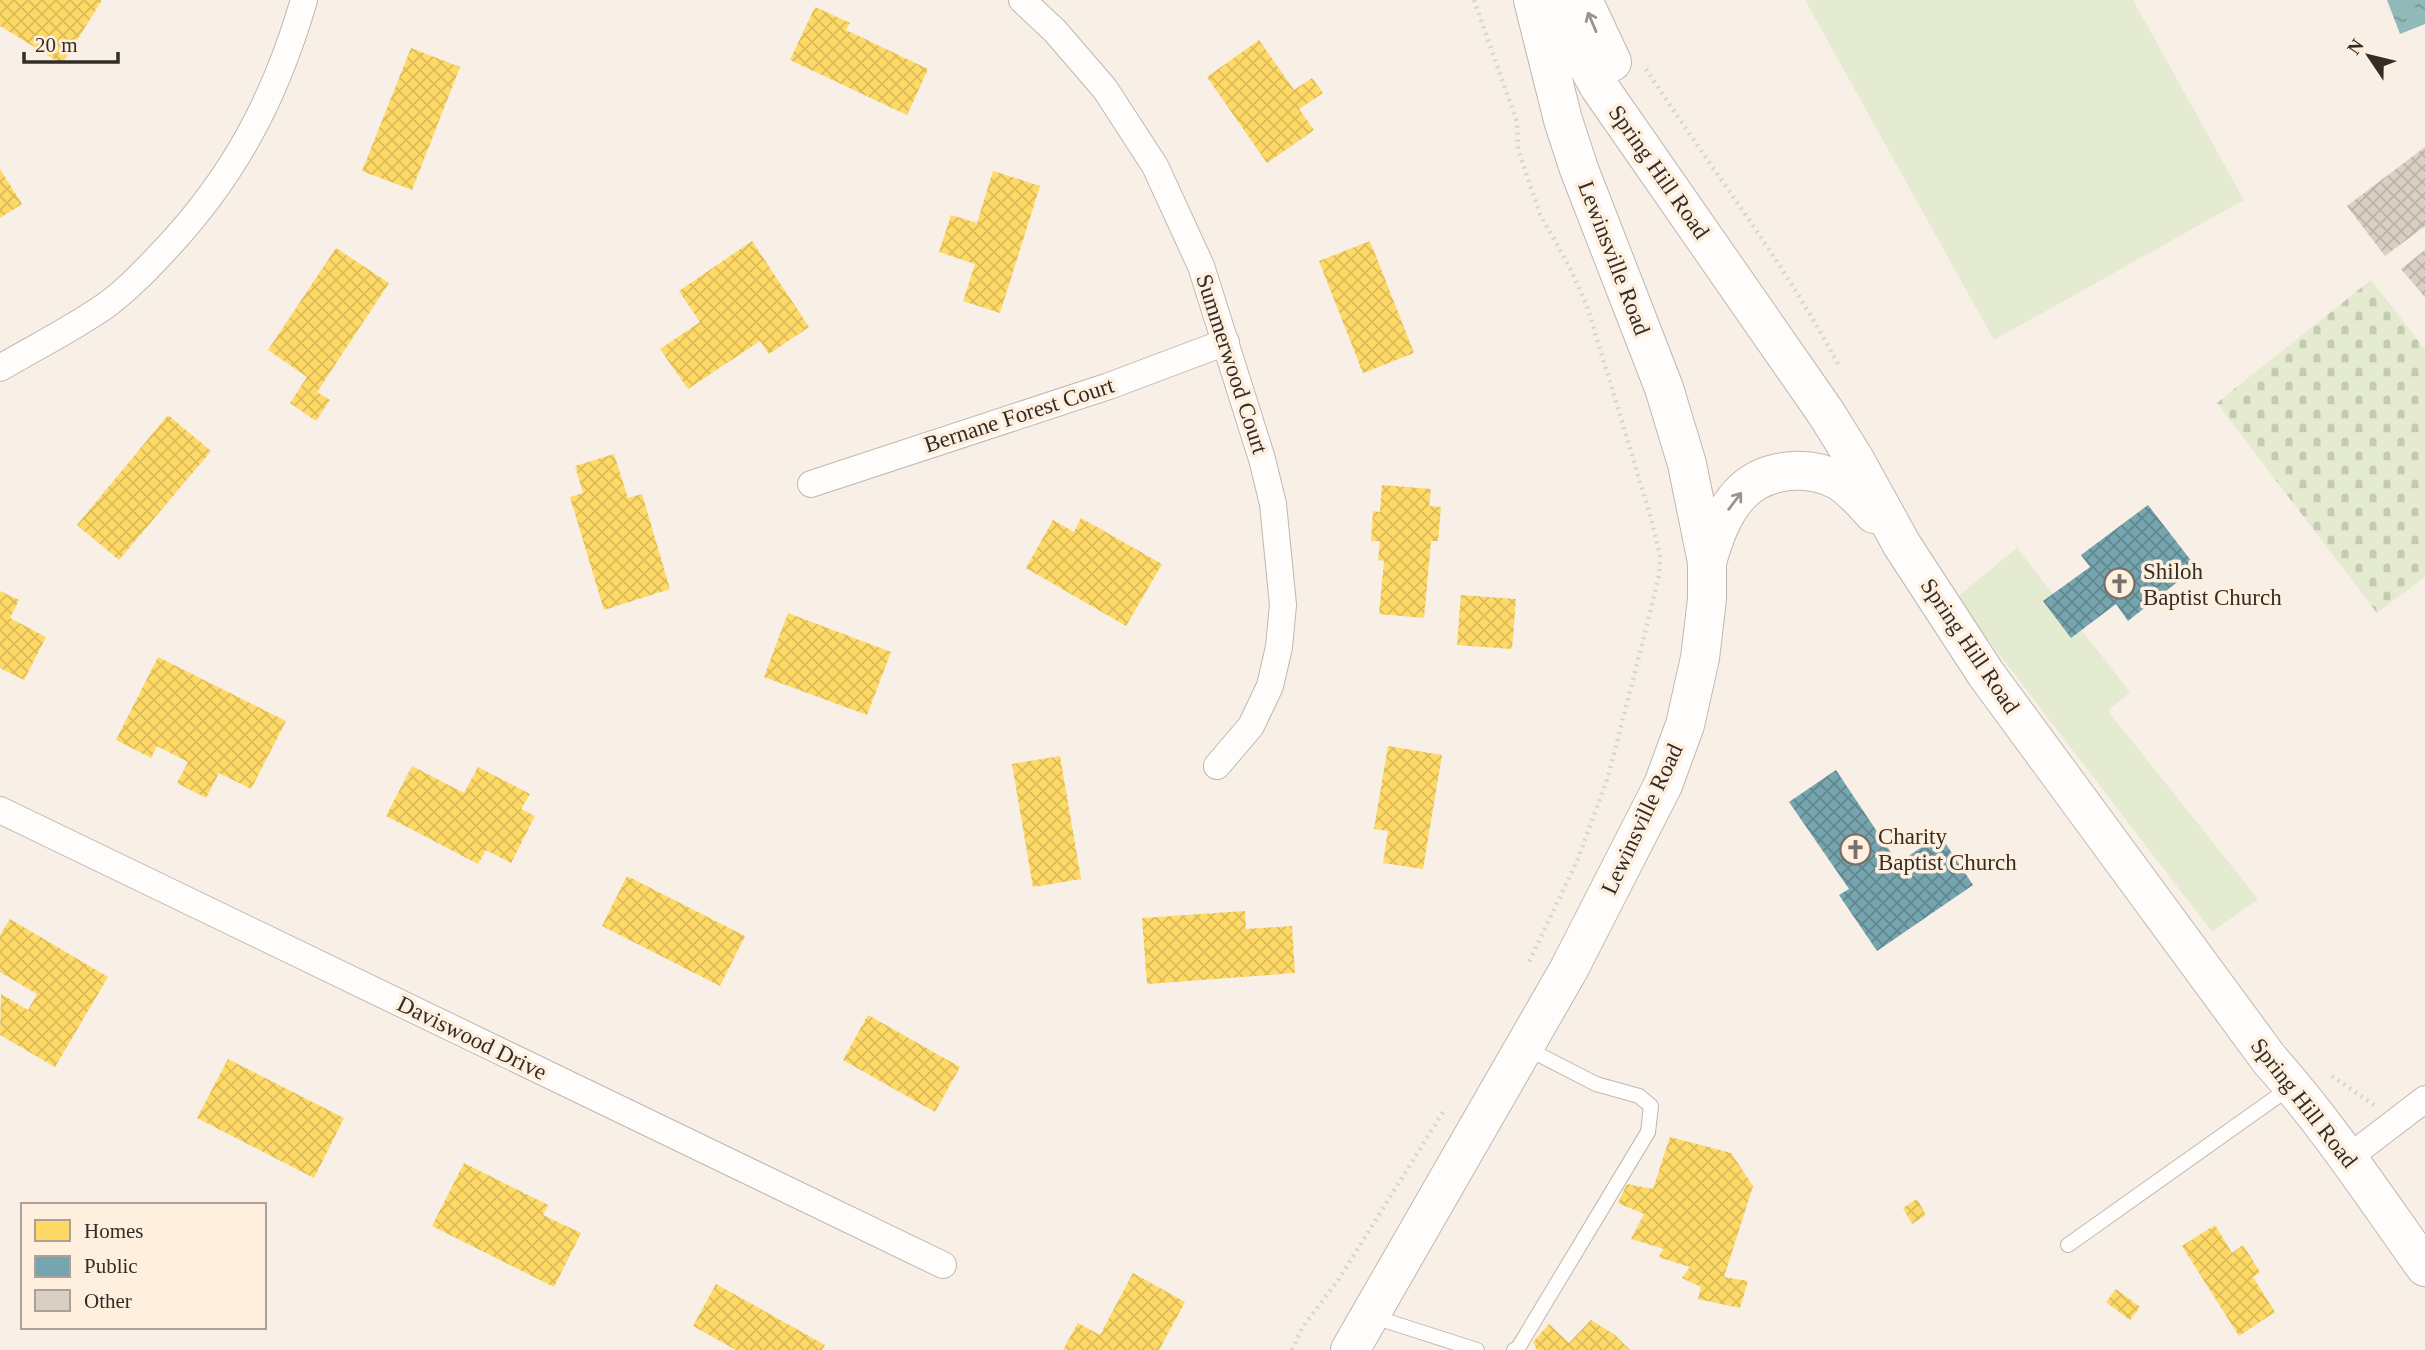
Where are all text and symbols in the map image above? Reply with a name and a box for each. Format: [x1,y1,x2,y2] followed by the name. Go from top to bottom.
[1585,11,1598,33] one-way arrow
[24,21,119,65] scale bar
[2334,21,2404,91] north arrow
[35,33,78,57] text: 20 m
[2343,35,2368,58] text: N
[1604,100,1715,244] street label: Spring Hill Road
[1573,177,1655,339] street label: Lewinsville Road
[1191,271,1273,457] street label: Summerwood Court
[921,372,1118,457] street label: Bernane Forest Court
[1728,492,1743,511] one-way arrow
[2143,559,2282,610] place label: Shiloh Baptist Church
[2103,567,2137,601] church icon: Shiloh Baptist Church
[1916,574,2025,719] street label: Spring Hill Road
[1596,739,1688,898] street label: Lewinsville Road
[1878,824,2017,875] place label: Charity Baptist Church
[1838,832,1872,866] church icon: Charity Baptist Church
[393,991,551,1085] street label: Daviswood Drive
[2246,1033,2363,1173] street label: Spring Hill Road
[21,1203,266,1329] legend
[84,1219,144,1243] text: Homes
[84,1254,138,1278] text: Public
[84,1289,132,1313] text: Other

